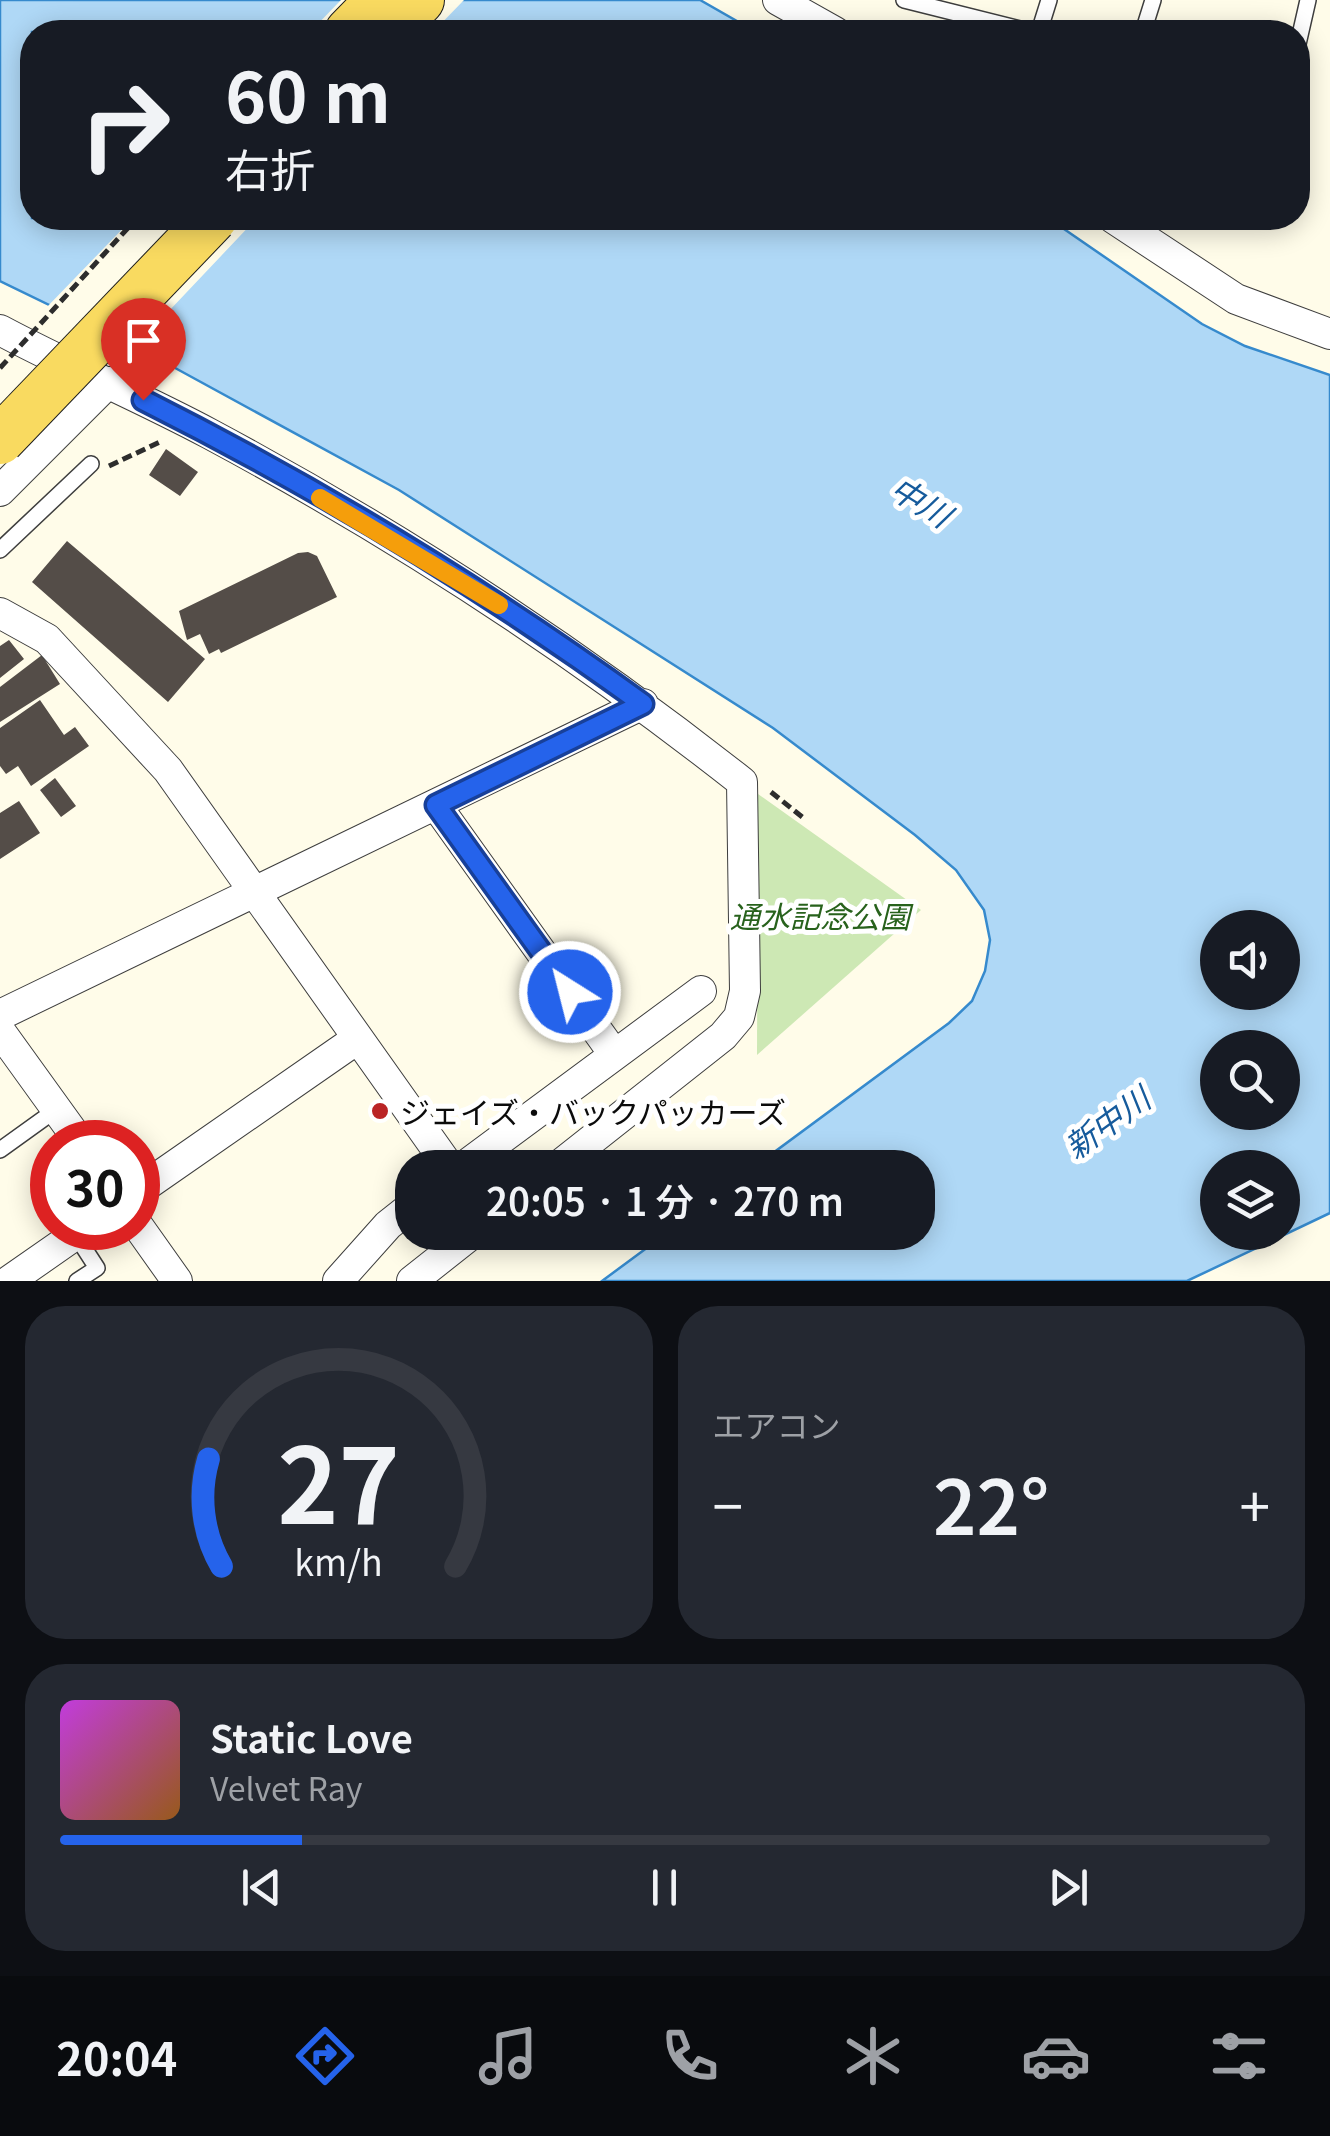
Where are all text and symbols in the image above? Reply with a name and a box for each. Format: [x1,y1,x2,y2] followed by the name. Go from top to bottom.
[225,42,391,143] text: 60 m
[60,60,190,190] icon: right
[225,135,315,200] text: 右折
[101,298,186,401] pin
[116,313,171,368] icon: arrive
[883,464,964,538] water label: 中川
[730,893,914,937] park label: 通水記念公園
[1200,910,1300,1250] map controls
[1200,910,1300,1010] button: sound
[518,940,622,1044] position arrow
[1200,1030,1300,1130] button: search
[1054,1072,1161,1168] water label: 新中川
[400,1089,786,1133] place label: ジェイズ・バックパッカーズ
[369,1100,391,1122] marker: ジェイズ・バックパッカーズ
[30,1120,160,1250] speed limit sign: 30
[1200,1150,1300,1250] button: layers
[486,1172,844,1227] text: 20:05 · 1 分 · 270 m
[713,1401,841,1447] text: エアコン
[277,1403,400,1554] text: 27
[933,1448,1050,1557] text: 22°
[713,1463,743,1543] text: −
[1239,1463,1270,1543] text: +
[294,1535,383,1586] text: km/h
[210,1709,413,1764] text: Static Love
[210,1764,362,1810] text: Velvet Ray
[234,1860,289,1915] icon: previous
[637,1860,692,1915] icon: pause
[1041,1860,1096,1915] icon: next
[290,2021,360,2091] icon: directions
[473,2021,543,2091] icon: music
[655,2021,725,2091] icon: phone
[838,2021,908,2091] icon: climate
[1021,2021,1091,2091] icon: car
[1204,2021,1274,2091] icon: filters
[56,2024,177,2089] text: 20:04

